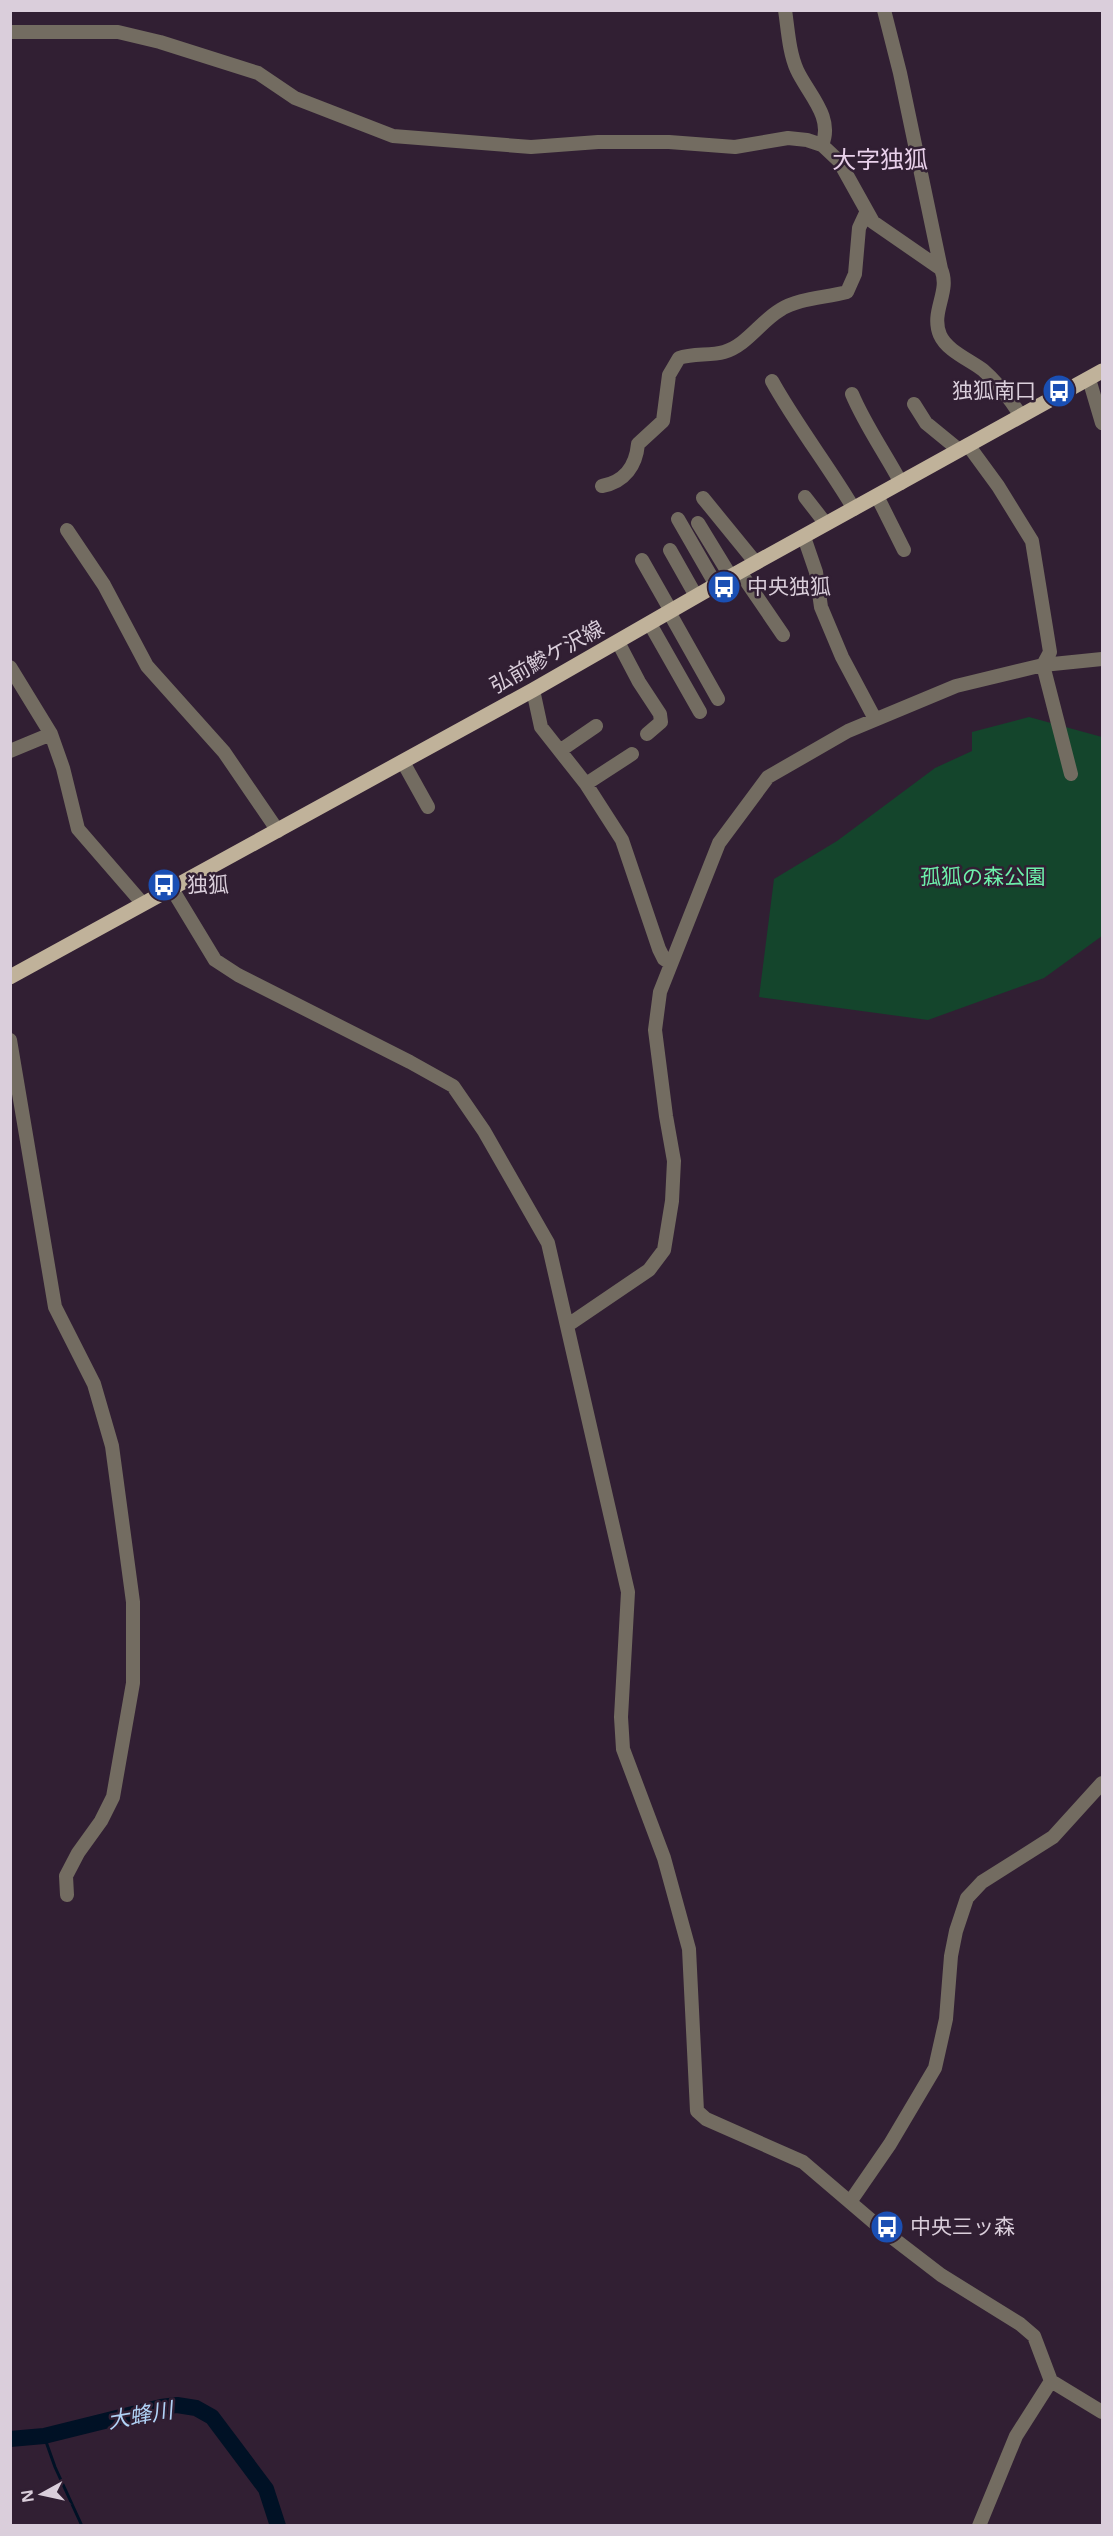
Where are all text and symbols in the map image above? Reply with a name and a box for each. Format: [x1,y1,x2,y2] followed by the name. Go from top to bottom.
[832,142,928,175] district label: 大字独狐
[1041,373,1077,409] bus stop icon: 独狐南口
[952,376,1036,404] place label: 独狐南口
[706,569,742,605] bus stop icon: 中央独狐
[747,572,831,600] place label: 中央独狐
[485,613,608,699] street label: 弘前鰺ケ沢線
[920,862,1046,890] park label: 孤狐の森公園
[146,867,182,903] bus stop icon: 独狐
[187,870,229,898] place label: 独狐
[869,2209,905,2245] bus stop icon: 中央三ッ森
[910,2212,1015,2240] place label: 中央三ッ森
[105,2393,177,2435] water label: 大蜂川
[12,2464,72,2524] north arrow
[15,2488,39,2504] text: N

